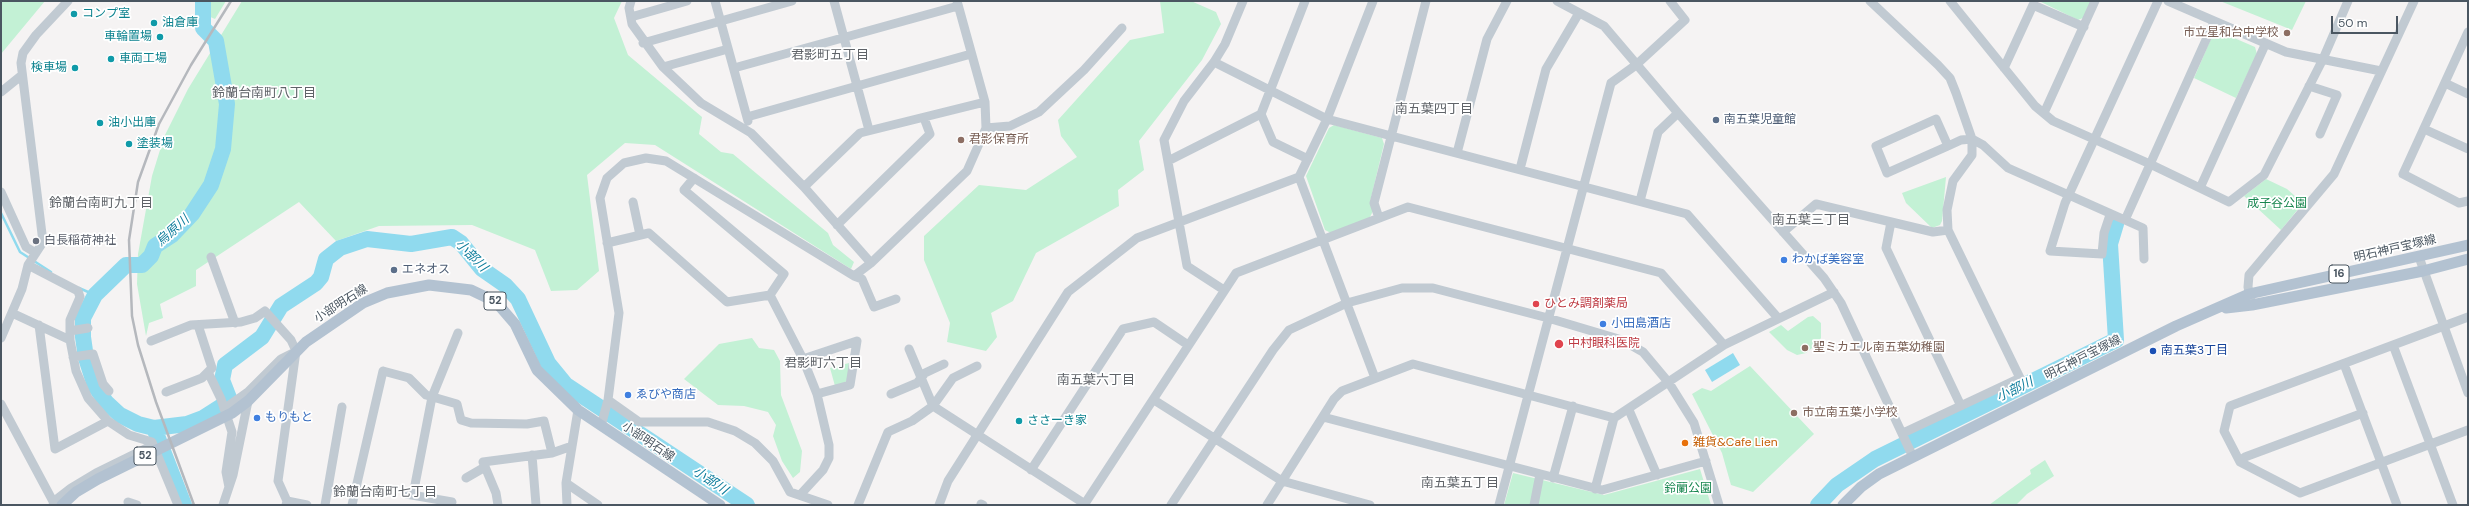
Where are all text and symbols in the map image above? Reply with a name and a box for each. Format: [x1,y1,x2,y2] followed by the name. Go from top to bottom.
[82,7,130,21] place label: コンプ室
[2333,8,2400,34] scale bar
[69,9,79,19] marker: コンプ室
[2338,15,2367,31] text: 50 m
[162,16,198,30] place label: 油倉庫
[149,18,159,28] marker: 油倉庫
[2183,26,2279,40] place label: 市立星和台中学校
[2282,28,2292,38] marker: 市立星和台中学校
[104,30,152,44] place label: 車輪置場
[155,32,165,42] marker: 車輪置場
[791,48,869,64] district label: 君影町五丁目
[119,52,167,66] place label: 車両工場
[106,54,116,64] marker: 車両工場
[31,61,67,75] place label: 検車場
[70,63,80,73] marker: 検車場
[212,86,316,102] district label: 鈴蘭台南町八丁目
[1395,102,1473,118] district label: 南五葉四丁目
[1724,113,1796,127] place label: 南五葉児童館
[1711,115,1721,125] marker: 南五葉児童館
[108,116,156,130] place label: 油小出庫
[95,118,105,128] marker: 油小出庫
[969,133,1029,147] place label: 君影保育所
[956,135,966,145] marker: 君影保育所
[137,137,173,151] place label: 塗装場
[124,139,134,149] marker: 塗装場
[49,196,153,212] district label: 鈴蘭台南町九丁目
[2247,197,2307,211] park label: 成子谷公園
[153,212,193,250] water label: 烏原川
[1772,213,1850,229] district label: 南五葉三丁目
[2352,233,2438,265] street label: 明石神戸宝塚線
[44,234,116,248] place label: 白長稲荷神社
[31,236,41,246] marker: 白長稲荷神社
[452,237,490,275] water label: 小部川
[1792,253,1864,267] place label: わかば美容室
[1779,255,1789,265] marker: わかば美容室
[402,263,450,277] place label: エネオス
[389,265,399,275] marker: エネオス
[2329,265,2349,283] road number: 16
[312,282,370,326] street label: 小部明石線
[484,292,506,310] road number: 52
[1544,297,1628,311] place label: ひとみ調剤薬局
[1531,299,1541,309] marker: ひとみ調剤薬局
[1611,317,1671,331] place label: 小田島酒店
[1598,319,1608,329] marker: 小田島酒店
[2042,333,2124,383] street label: 明石神戸宝塚線
[1568,337,1640,351] place label: 中村眼科医院
[1553,338,1565,350] marker: 中村眼科医院
[1813,341,1945,355] place label: 聖ミカエル南五葉幼稚園
[1800,343,1810,353] marker: 聖ミカエル南五葉幼稚園
[2161,344,2228,358] place label: 南五葉3丁目
[2148,346,2158,356] marker: 南五葉3丁目
[784,356,862,372] district label: 君影町六丁目
[1057,373,1135,389] district label: 南五葉六丁目
[1994,374,2036,406] water label: 小部川
[636,388,696,402] place label: ゑびや商店
[623,390,633,400] marker: ゑびや商店
[1802,406,1898,420] place label: 市立南五葉小学校
[1789,408,1799,418] marker: 市立南五葉小学校
[265,411,313,425] place label: もりもと
[252,413,262,423] marker: もりもと
[1027,414,1087,428] place label: ささーき家
[1014,416,1024,426] marker: ささーき家
[619,419,677,465] street label: 小部明石線
[1693,436,1778,450] place label: 雑貨&Cafe Lien
[1680,438,1690,448] marker: 雑貨&Cafe Lien
[134,447,156,465] road number: 52
[689,464,731,498] water label: 小部川
[1421,476,1499,492] district label: 南五葉五丁目
[1664,482,1712,496] park label: 鈴蘭公園
[333,485,437,501] district label: 鈴蘭台南町七丁目

